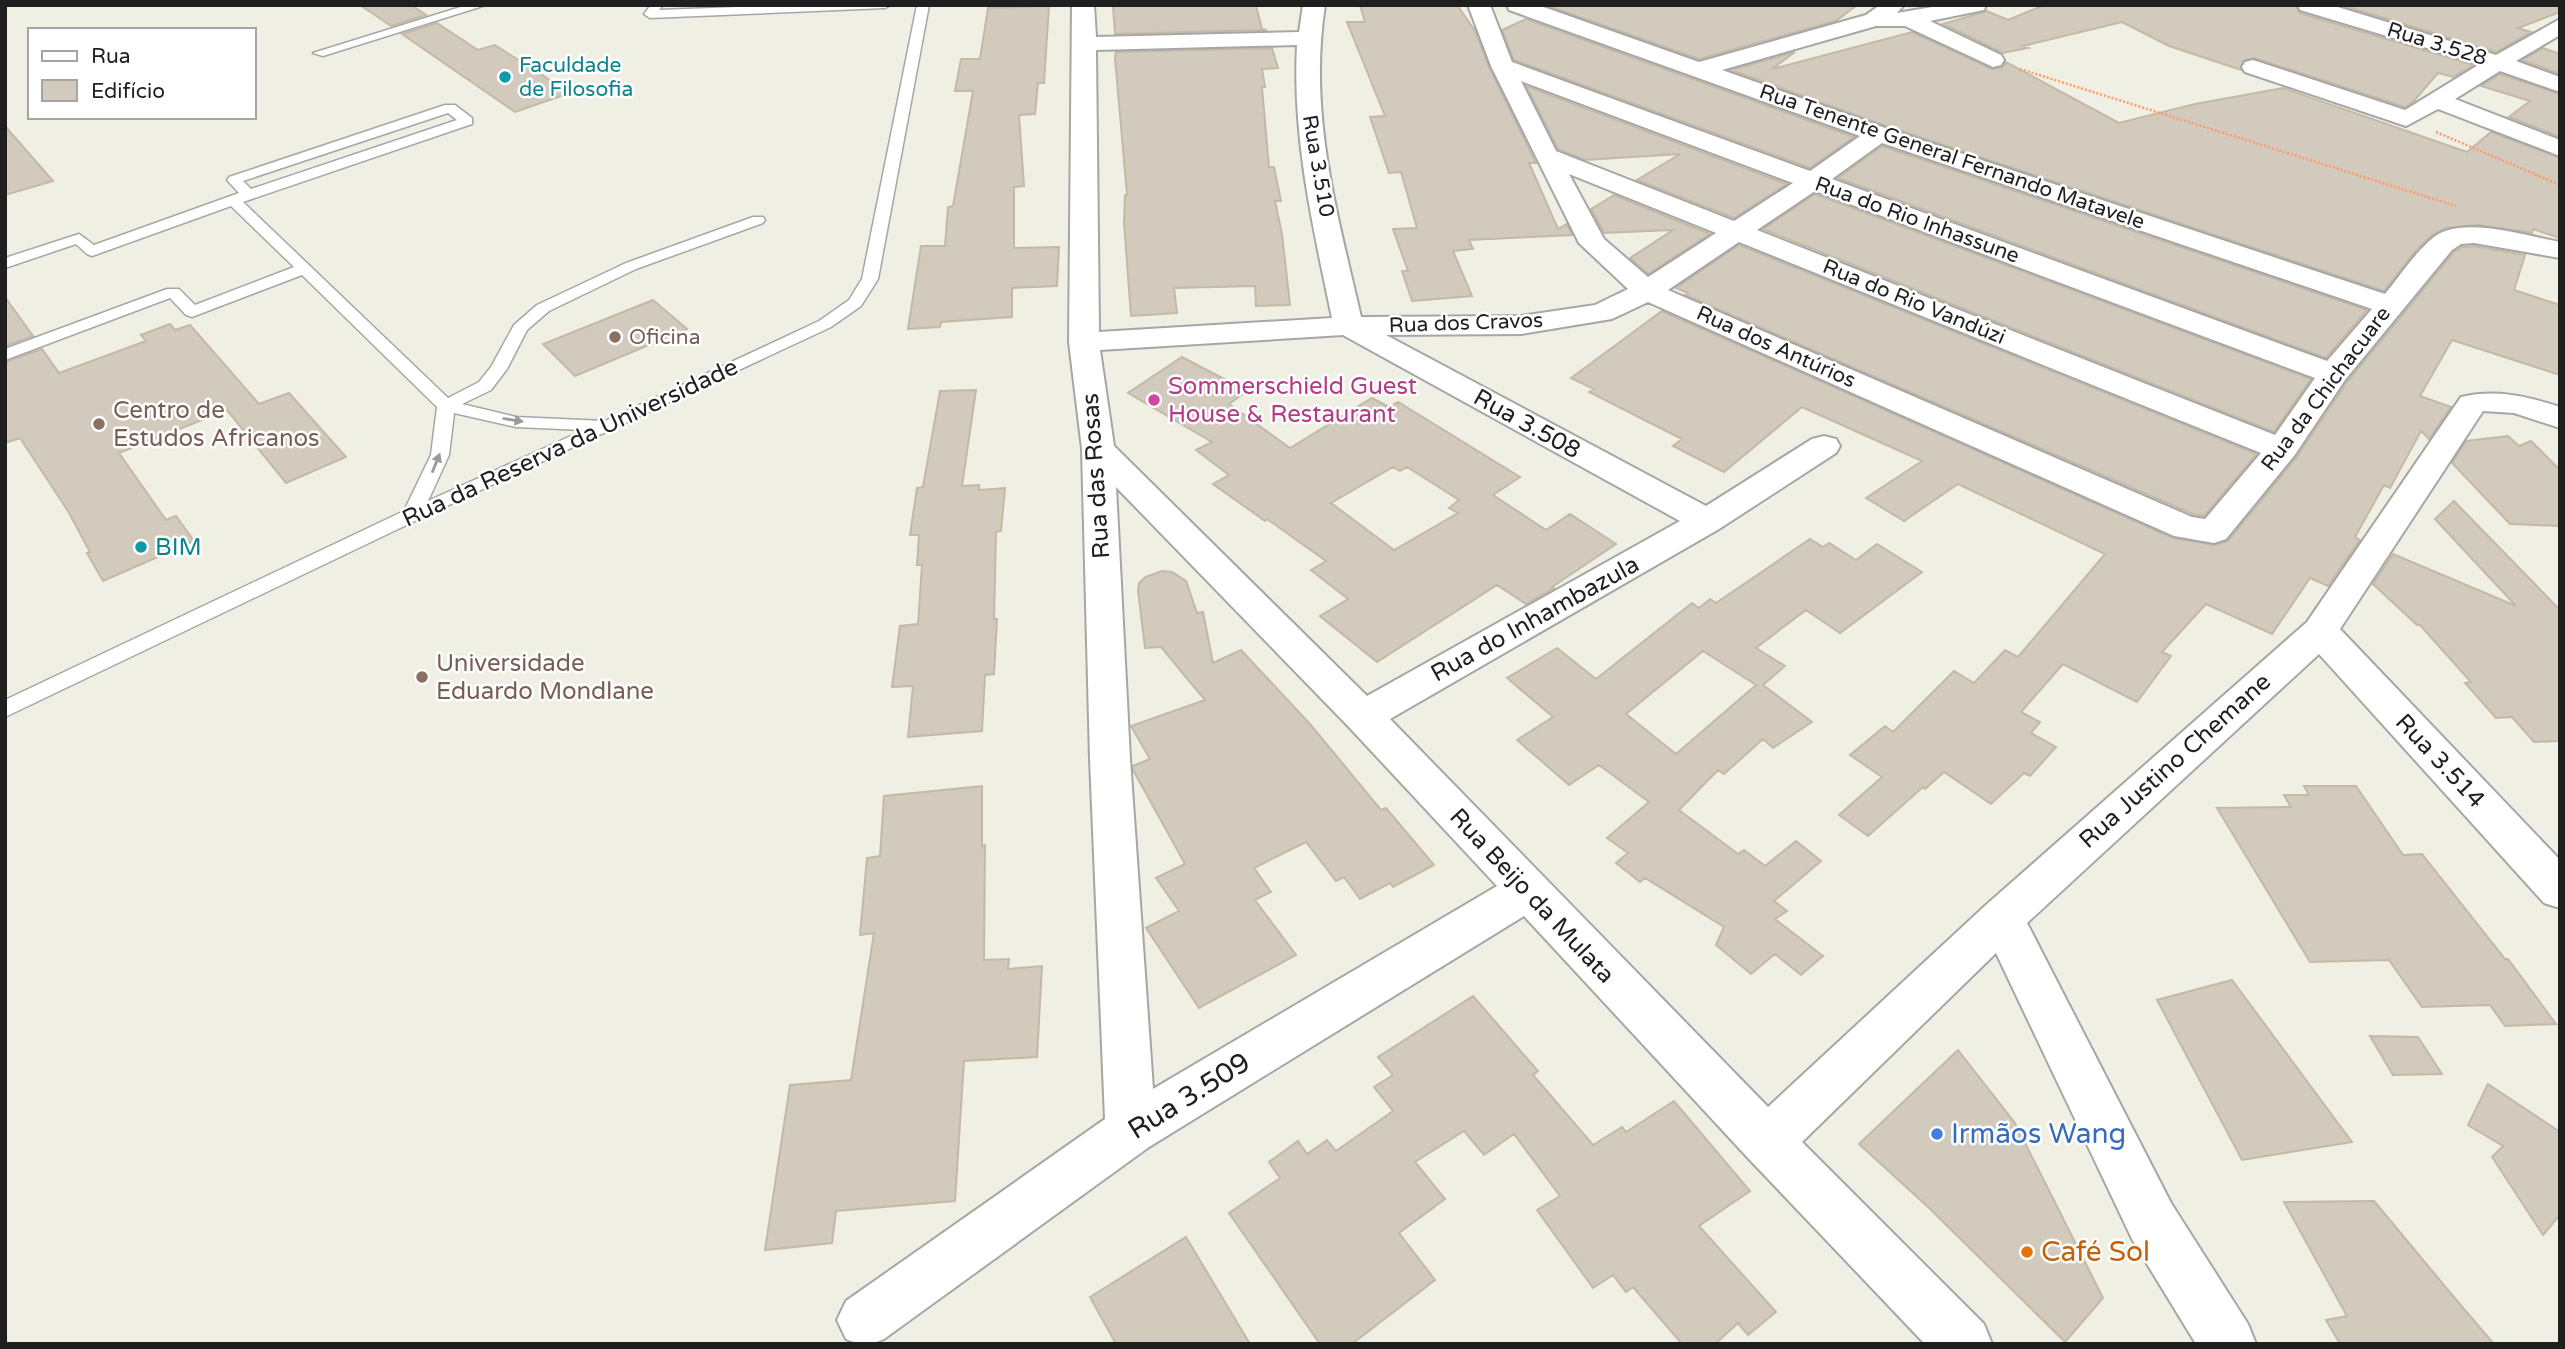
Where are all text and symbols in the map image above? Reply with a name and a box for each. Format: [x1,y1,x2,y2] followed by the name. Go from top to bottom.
[2384,17,2490,71] street label: Rua 3.528
[28,28,256,119] legend
[91,44,131,69] text: Rua
[519,53,633,102] place label: Faculdade de Filosofia
[497,69,513,85] marker: Faculdade de Filosofia
[91,79,165,104] text: Edifício
[1756,79,2148,235] street label: Rua Tenente General Fernando Matavele
[1297,113,1339,219] street label: Rua 3.510
[1811,171,2023,269] street label: Rua do Rio Inhassune
[1819,254,2009,350] street label: Rua do Rio Vandúzi
[1693,301,1859,393] street label: Rua dos Antúrios
[2256,302,2396,476] street label: Rua da Chichacuare
[1388,308,1544,338] street label: Rua dos Cravos
[629,325,700,350] place label: Oficina
[607,329,623,345] marker: Oficina
[398,352,742,534] street label: Rua da Reserva da Universidade
[1168,372,1417,429] place label: Sommerschield Guest House & Restaurant
[1468,383,1586,465] street label: Rua 3.508
[1076,392,1116,560] street label: Rua das Rosas
[1146,392,1162,408] marker: Sommerschield Guest House & Restaurant
[113,396,320,453] place label: Centro de Estudos Africanos
[502,415,524,426] one-way arrow
[91,416,107,432] marker: Centro de Estudos Africanos
[431,452,442,473] one-way arrow
[155,533,202,562] place label: BIM
[133,539,149,555] marker: BIM
[1426,550,1644,688] street label: Rua do Inhambazula
[436,649,654,706] place label: Universidade Eduardo Mondlane
[2073,667,2277,855] street label: Rua Justino Chemane
[414,669,430,685] marker: Universidade Eduardo Mondlane
[2389,708,2491,814] street label: Rua 3.514
[1443,803,1621,989] street label: Rua Beijo da Mulata
[1122,1045,1256,1147] street label: Rua 3.509
[1951,1117,2126,1151] place label: Irmãos Wang
[1929,1126,1945,1142] marker: Irmãos Wang
[2041,1235,2150,1269] place label: Café Sol
[2019,1244,2035,1260] marker: Café Sol

